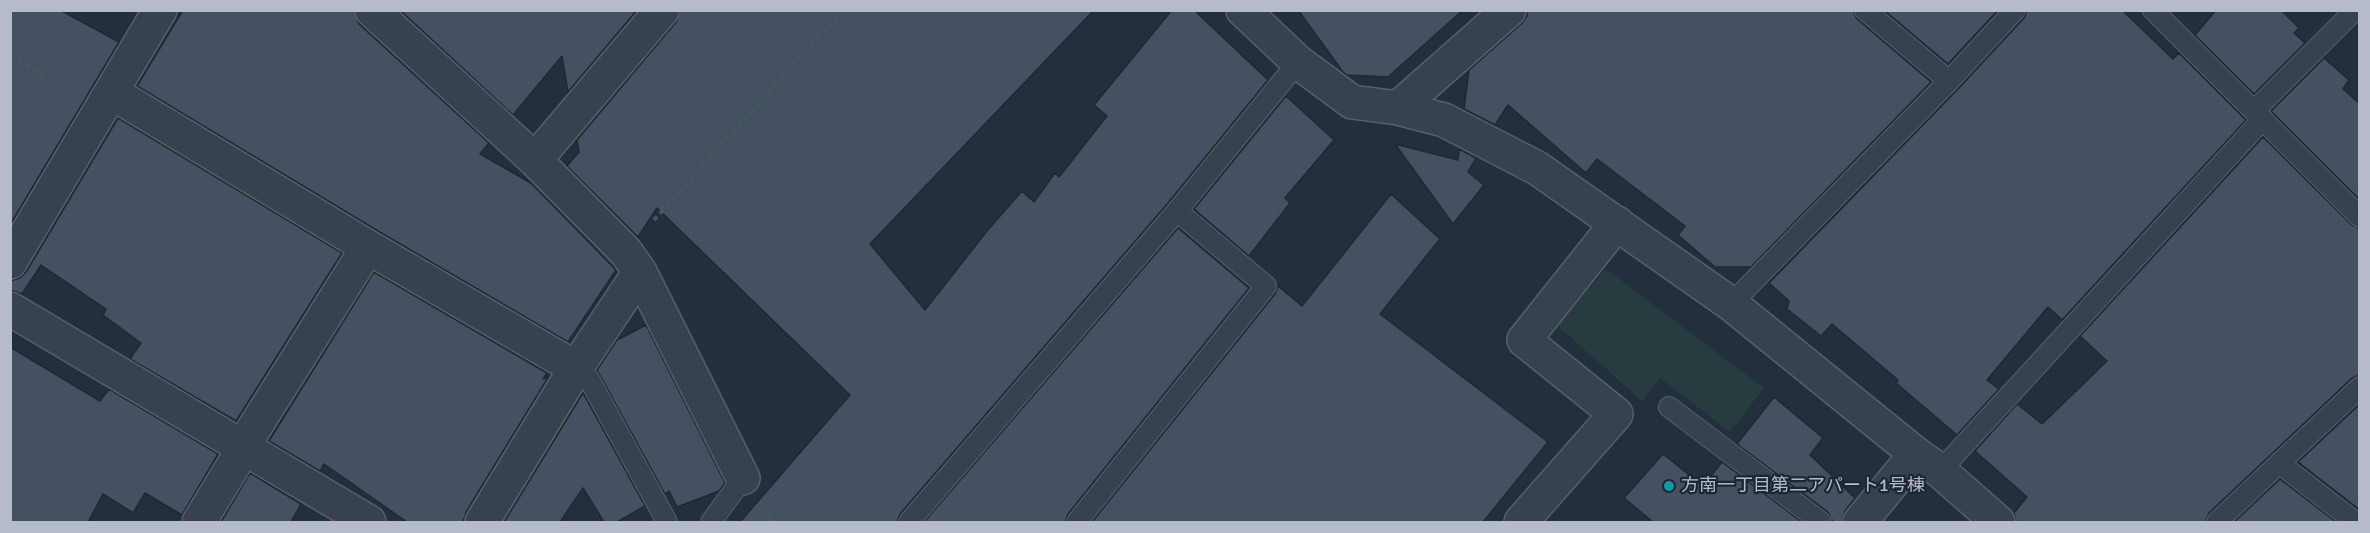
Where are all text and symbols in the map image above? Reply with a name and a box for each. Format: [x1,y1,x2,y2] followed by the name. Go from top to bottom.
[1681,475,1925,497] place label: 方南一丁目第二アパート1号棟
[1662,479,1676,493] marker: 方南一丁目第二アパート1号棟

